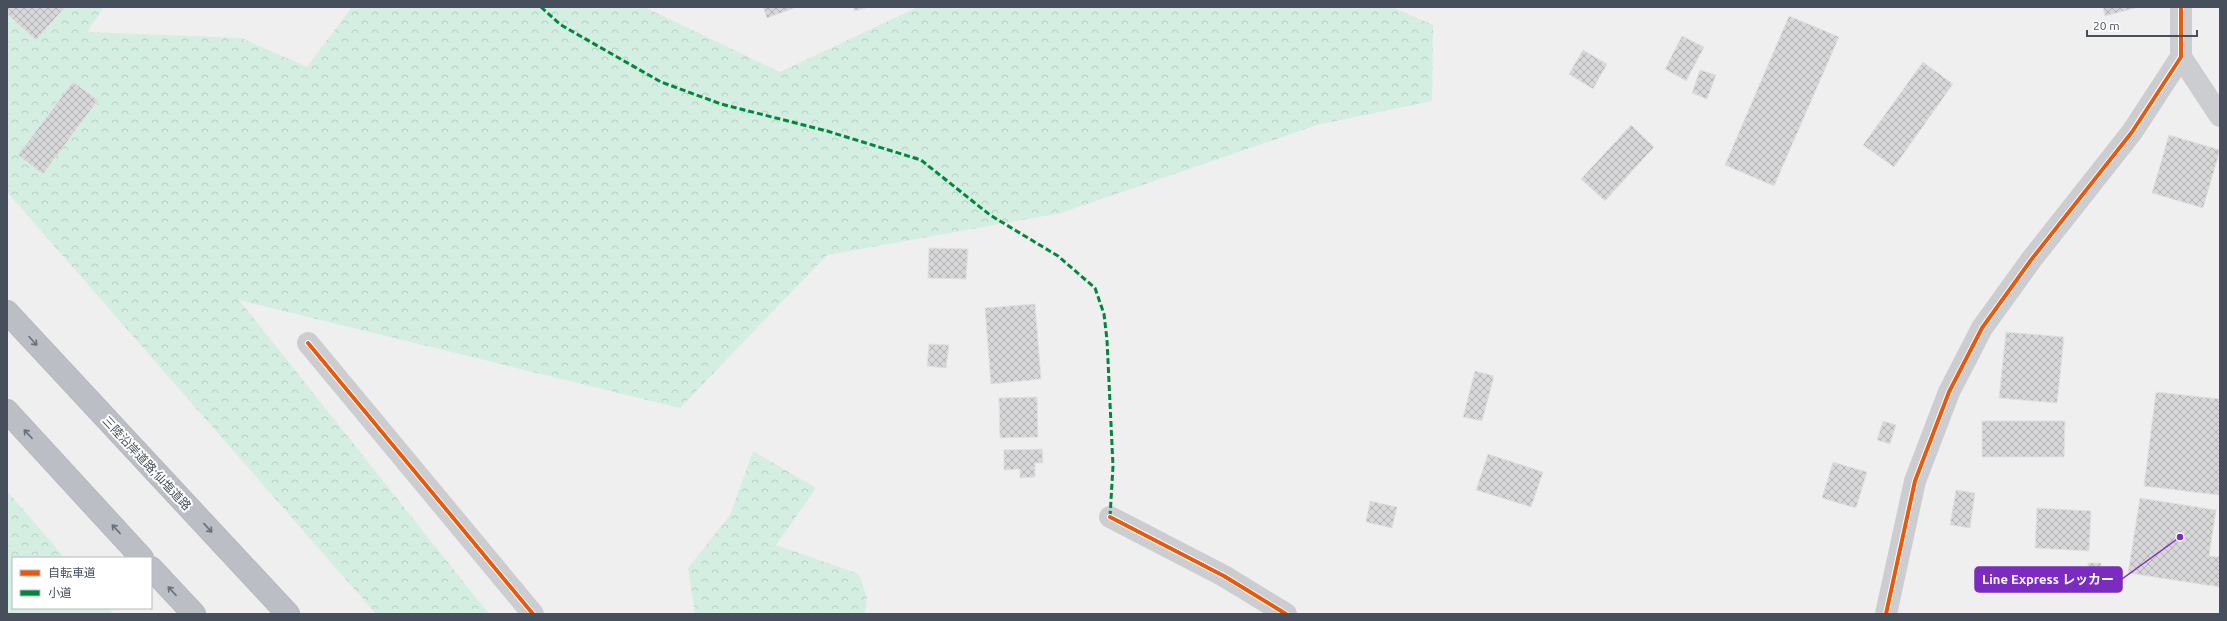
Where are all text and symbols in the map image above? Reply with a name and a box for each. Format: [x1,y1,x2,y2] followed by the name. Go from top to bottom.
[2087,12,2197,38] scale bar
[2093,19,2120,32] text: 20 m
[28,336,38,346] one-way arrow
[100,414,194,512] street label: 三陸沿岸道路;仙塩道路
[24,429,33,439] one-way arrow
[203,523,212,533] one-way arrow
[111,524,121,534] one-way arrow
[12,557,152,609] legend
[48,566,96,579] text: 自転車道
[1975,567,2122,592] callout: Line Express レッカー
[1982,572,2114,586] text: Line Express レッカー
[48,586,72,599] text: 小道
[168,586,177,596] one-way arrow

